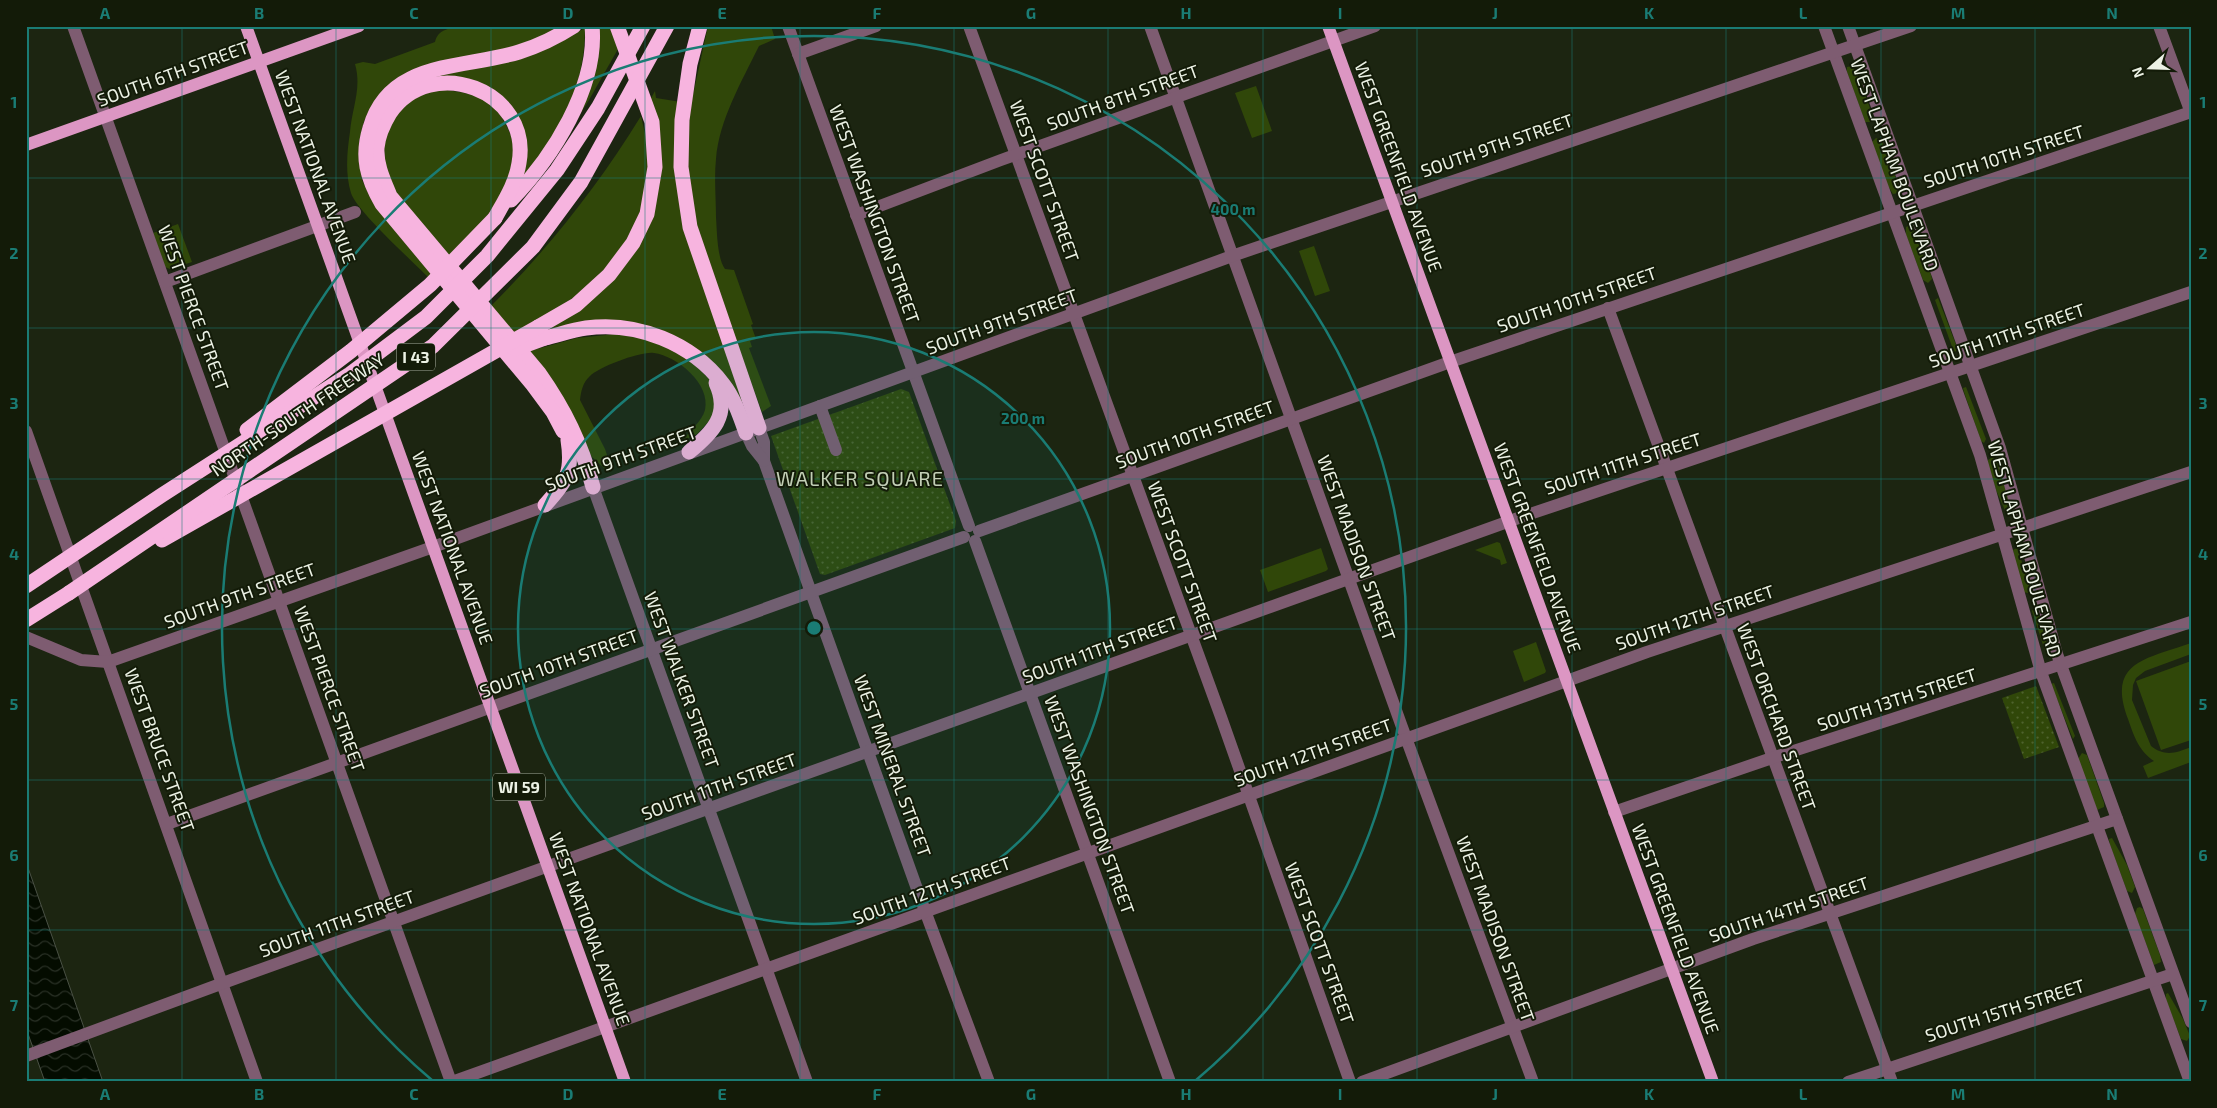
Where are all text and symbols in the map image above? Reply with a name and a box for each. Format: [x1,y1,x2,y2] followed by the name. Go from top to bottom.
[100,3,111,22] text: A
[254,3,264,22] text: B
[409,3,419,22] text: C
[563,3,574,22] text: D
[717,3,727,22] text: E
[873,3,882,22] text: F
[1026,3,1036,22] text: G
[1180,3,1192,22] text: H
[1338,3,1342,22] text: I
[1492,3,1498,22] text: J
[1644,3,1655,22] text: K
[1799,3,1808,22] text: L
[1951,3,1965,22] text: M
[2106,3,2118,22] text: N
[94,35,252,111] street label: SOUTH 6TH STREET
[2124,42,2174,92] north arrow
[1846,55,1944,274] street label: WEST LAPHAM BOULEVARD
[1351,58,1447,275] street label: WEST GREENFIELD AVENUE
[1044,59,1202,135] street label: SOUTH 8TH STREET
[2128,65,2147,80] text: N
[271,67,361,266] street label: WEST NATIONAL AVENUE
[11,92,17,111] text: 1
[2200,92,2206,111] text: 1
[1006,97,1085,265] street label: WEST SCOTT STREET
[825,101,925,326] street label: WEST WASHINGTON STREET
[1418,108,1576,181] street label: SOUTH 9TH STREET
[1921,120,2087,192] street label: SOUTH 10TH STREET
[1211,200,1255,218] text: 400 m
[154,222,234,394] street label: WEST PIERCE STREET
[9,243,19,262] text: 2
[2198,243,2208,262] text: 2
[1494,261,1660,337] street label: SOUTH 10TH STREET
[923,283,1081,359] street label: SOUTH 9TH STREET
[1926,298,2088,372] street label: SOUTH 11TH STREET
[397,344,435,371] road number: I 43
[206,347,389,481] street label: NORTH-SOUTH FREEWAY
[9,393,19,412] text: 3
[2198,393,2208,412] text: 3
[1112,395,1278,473] street label: SOUTH 10TH STREET
[1001,409,1045,427] text: 200 m
[542,420,700,496] street label: SOUTH 9TH STREET
[1541,427,1704,499] street label: SOUTH 11TH STREET
[1983,438,2066,660] street label: WEST LAPHAM BOULEVARD
[1490,439,1586,656] street label: WEST GREENFIELD AVENUE
[408,448,498,647] street label: WEST NATIONAL AVENUE
[1313,452,1401,644] street label: WEST MADISON STREET
[776,466,944,490] district label: WALKER SQUARE
[1144,478,1223,646] street label: WEST SCOTT STREET
[9,544,19,563] text: 4
[2198,544,2208,563] text: 4
[161,557,319,633] street label: SOUTH 9TH STREET
[1612,579,1778,655] street label: SOUTH 12TH STREET
[640,588,724,771] street label: WEST WALKER STREET
[290,603,370,775] street label: WEST PIERCE STREET
[1019,611,1181,687] street label: SOUTH 11TH STREET
[805,619,823,637] centre of rings
[1733,620,1821,814] street label: WEST ORCHARD STREET
[476,624,642,702] street label: SOUTH 10TH STREET
[1814,663,1980,735] street label: SOUTH 13TH STREET
[120,665,200,835] street label: WEST BRUCE STREET
[850,672,936,860] street label: WEST MINERAL STREET
[1040,692,1140,917] street label: WEST WASHINGTON STREET
[10,694,19,713] text: 5
[2199,694,2208,713] text: 5
[1231,713,1395,791] street label: SOUTH 12TH STREET
[638,748,800,824] street label: SOUTH 11TH STREET
[493,774,545,800] road number: WI 59
[1628,820,1724,1037] street label: WEST GREENFIELD AVENUE
[545,829,635,1028] street label: WEST NATIONAL AVENUE
[1452,833,1540,1025] street label: WEST MADISON STREET
[9,845,19,864] text: 6
[2198,845,2208,864] text: 6
[850,851,1014,929] street label: SOUTH 12TH STREET
[1281,859,1360,1027] street label: WEST SCOTT STREET
[1706,871,1872,947] street label: SOUTH 14TH STREET
[256,885,418,961] street label: SOUTH 11TH STREET
[1922,974,2088,1046] street label: SOUTH 15TH STREET
[10,995,19,1014] text: 7
[2199,995,2208,1014] text: 7
[100,1084,111,1103] text: A
[254,1084,264,1103] text: B
[409,1084,419,1103] text: C
[563,1084,574,1103] text: D
[717,1084,727,1103] text: E
[873,1084,882,1103] text: F
[1026,1084,1036,1103] text: G
[1180,1084,1192,1103] text: H
[1338,1084,1342,1103] text: I
[1492,1084,1498,1103] text: J
[1644,1084,1655,1103] text: K
[1799,1084,1808,1103] text: L
[1951,1084,1965,1103] text: M
[2106,1084,2118,1103] text: N

